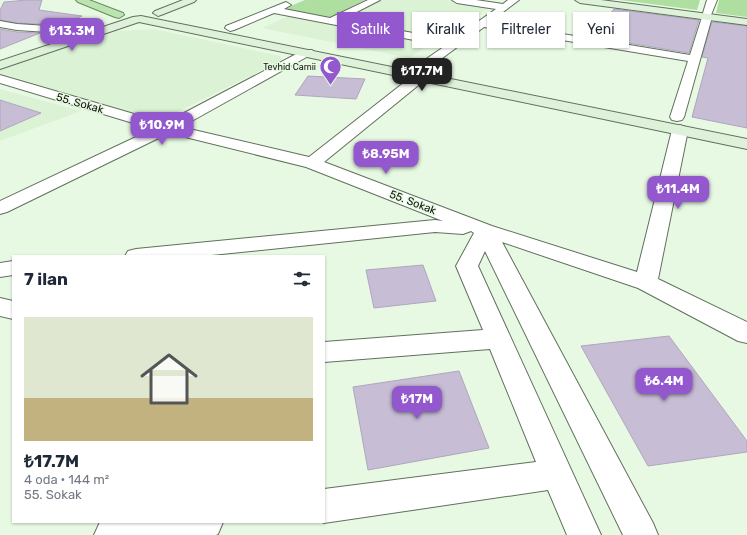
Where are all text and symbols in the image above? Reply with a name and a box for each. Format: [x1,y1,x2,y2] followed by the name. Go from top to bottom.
[337,12,404,48] chip: Satılık
[412,12,479,48] chip: Kiralık
[487,12,565,48] chip: Filtreler
[573,12,629,48] chip: Yeni
[39,18,105,52] pin: ₺13.3M
[49,23,95,38] text: ₺13.3M
[318,54,344,87] mosque icon: Tevhid Camii
[389,58,455,92] pin: ₺17.7M
[263,62,316,72] place label: Tevhid Camii
[401,63,443,78] text: ₺17.7M
[55,90,105,117] street label: 55. Sokak
[129,112,195,146] pin: ₺10.9M
[140,117,184,132] text: ₺10.9M
[353,141,419,175] pin: ₺8.95M
[363,146,409,161] text: ₺8.95M
[645,176,711,210] pin: ₺11.4M
[656,181,700,196] text: ₺11.4M
[388,188,438,217] street label: 55. Sokak
[291,268,313,290] icon: filters
[24,269,68,289] text: 7 ilan
[133,343,205,415] icon: home
[636,368,692,402] pin: ₺6.4M
[644,373,684,388] text: ₺6.4M
[393,386,441,420] pin: ₺17M
[401,391,433,406] text: ₺17M
[24,451,79,471] text: ₺17.7M
[24,472,109,487] text: 4 oda · 144 m²
[24,487,82,502] text: 55. Sokak

